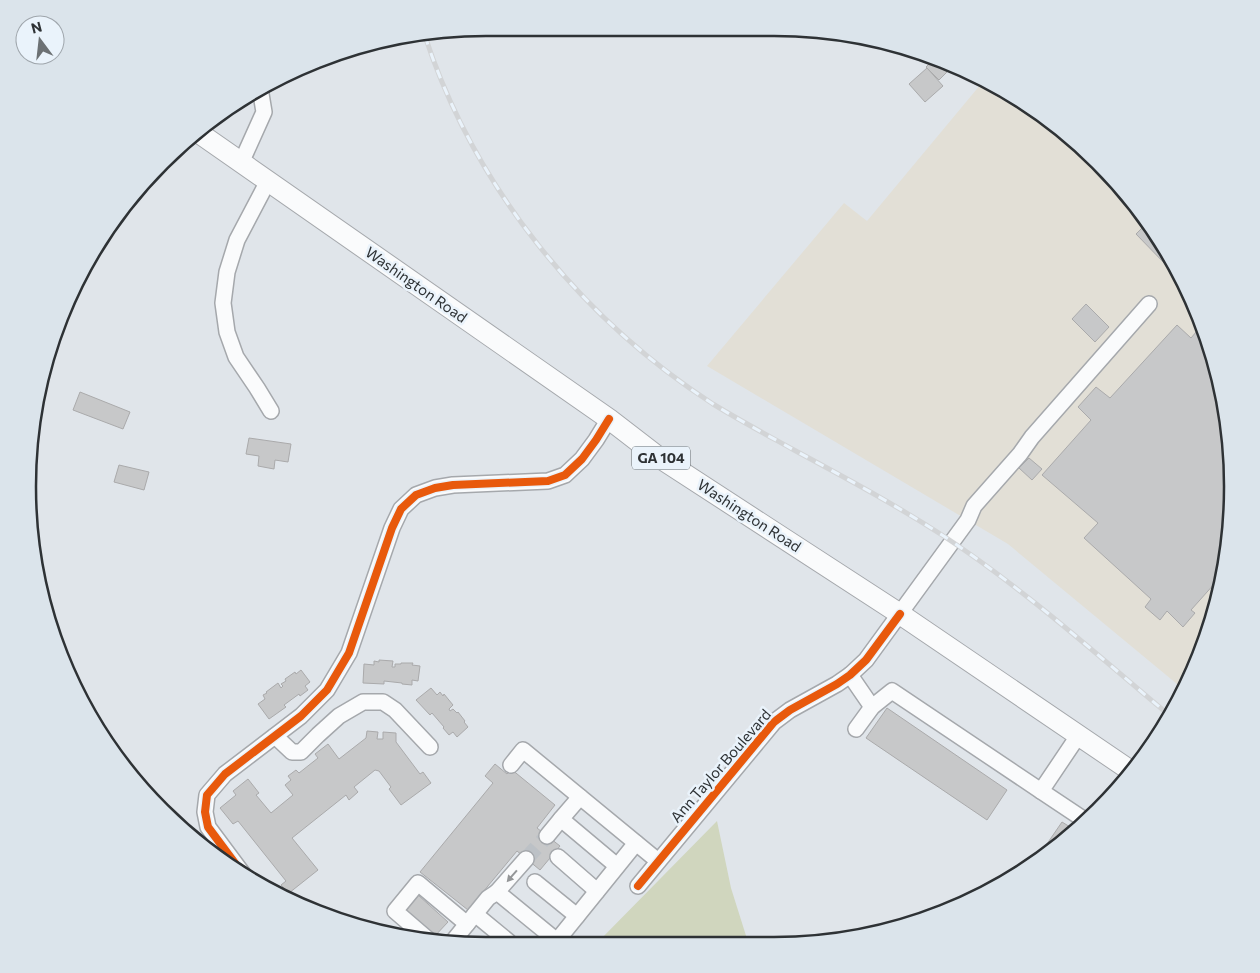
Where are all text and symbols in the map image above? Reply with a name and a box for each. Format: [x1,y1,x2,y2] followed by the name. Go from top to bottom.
[15,15,65,65] north arrow
[29,17,44,37] text: N
[362,242,471,326] street label: Washington Road
[632,446,690,469] road number: GA 104
[694,475,805,555] street label: Washington Road
[666,705,774,826] street label: Ann Taylor Boulevard
[506,869,518,881] one-way arrow

